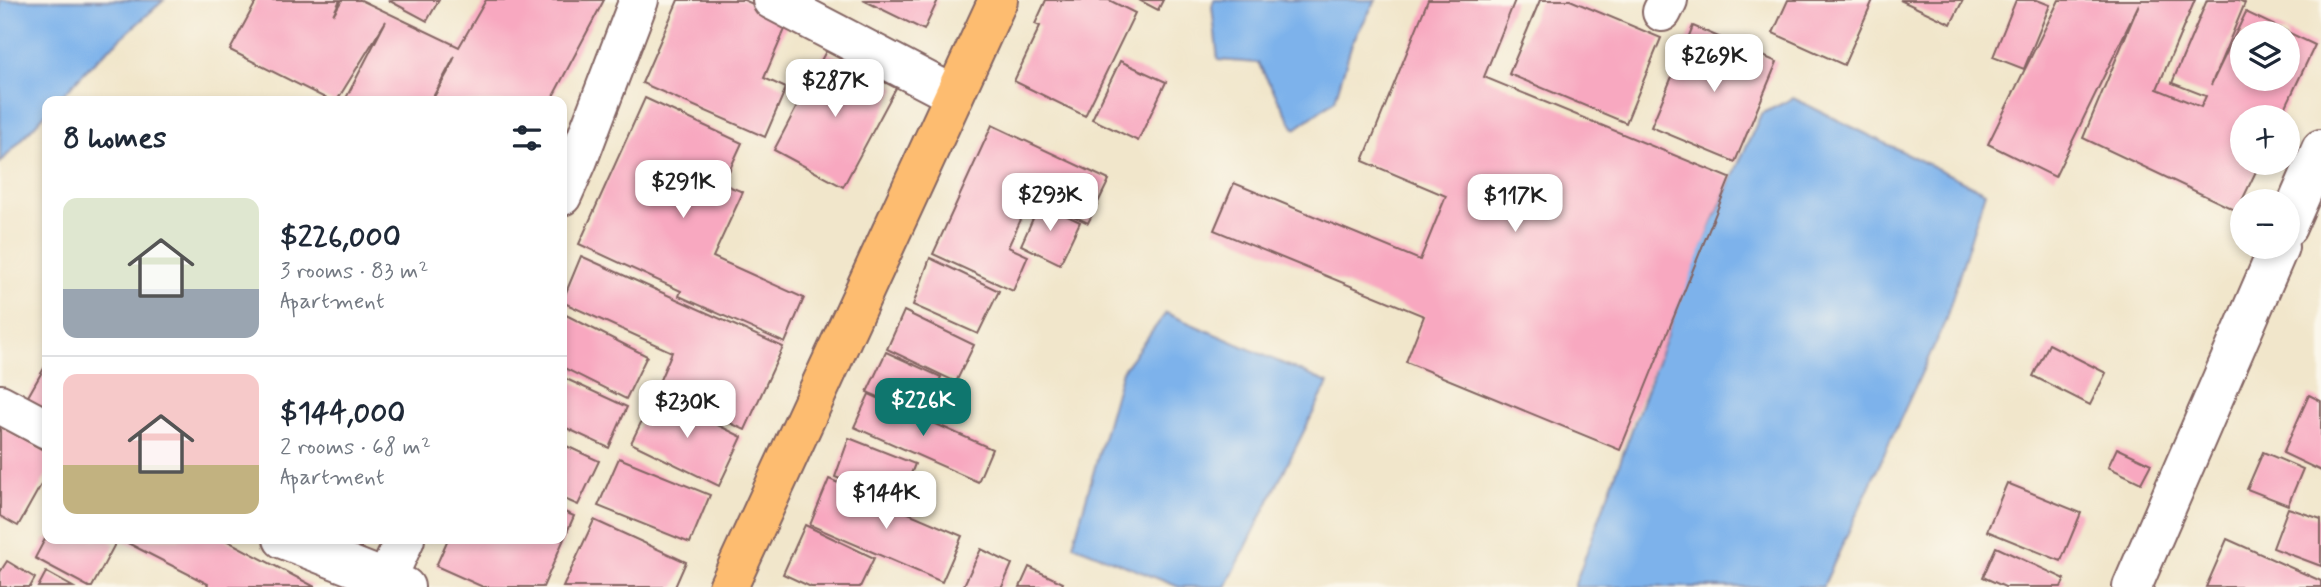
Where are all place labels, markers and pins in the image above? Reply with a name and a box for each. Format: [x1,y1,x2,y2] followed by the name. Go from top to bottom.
[1665,34,1763,94] pin: $269K
[786,60,884,119] pin: $287K
[634,160,732,220] pin: $291K
[1001,174,1099,233] pin: $293K
[1466,174,1564,234] pin: $117K
[874,378,972,438] pin: $226K
[638,380,736,440] pin: $230K
[837,472,935,531] pin: $144K

